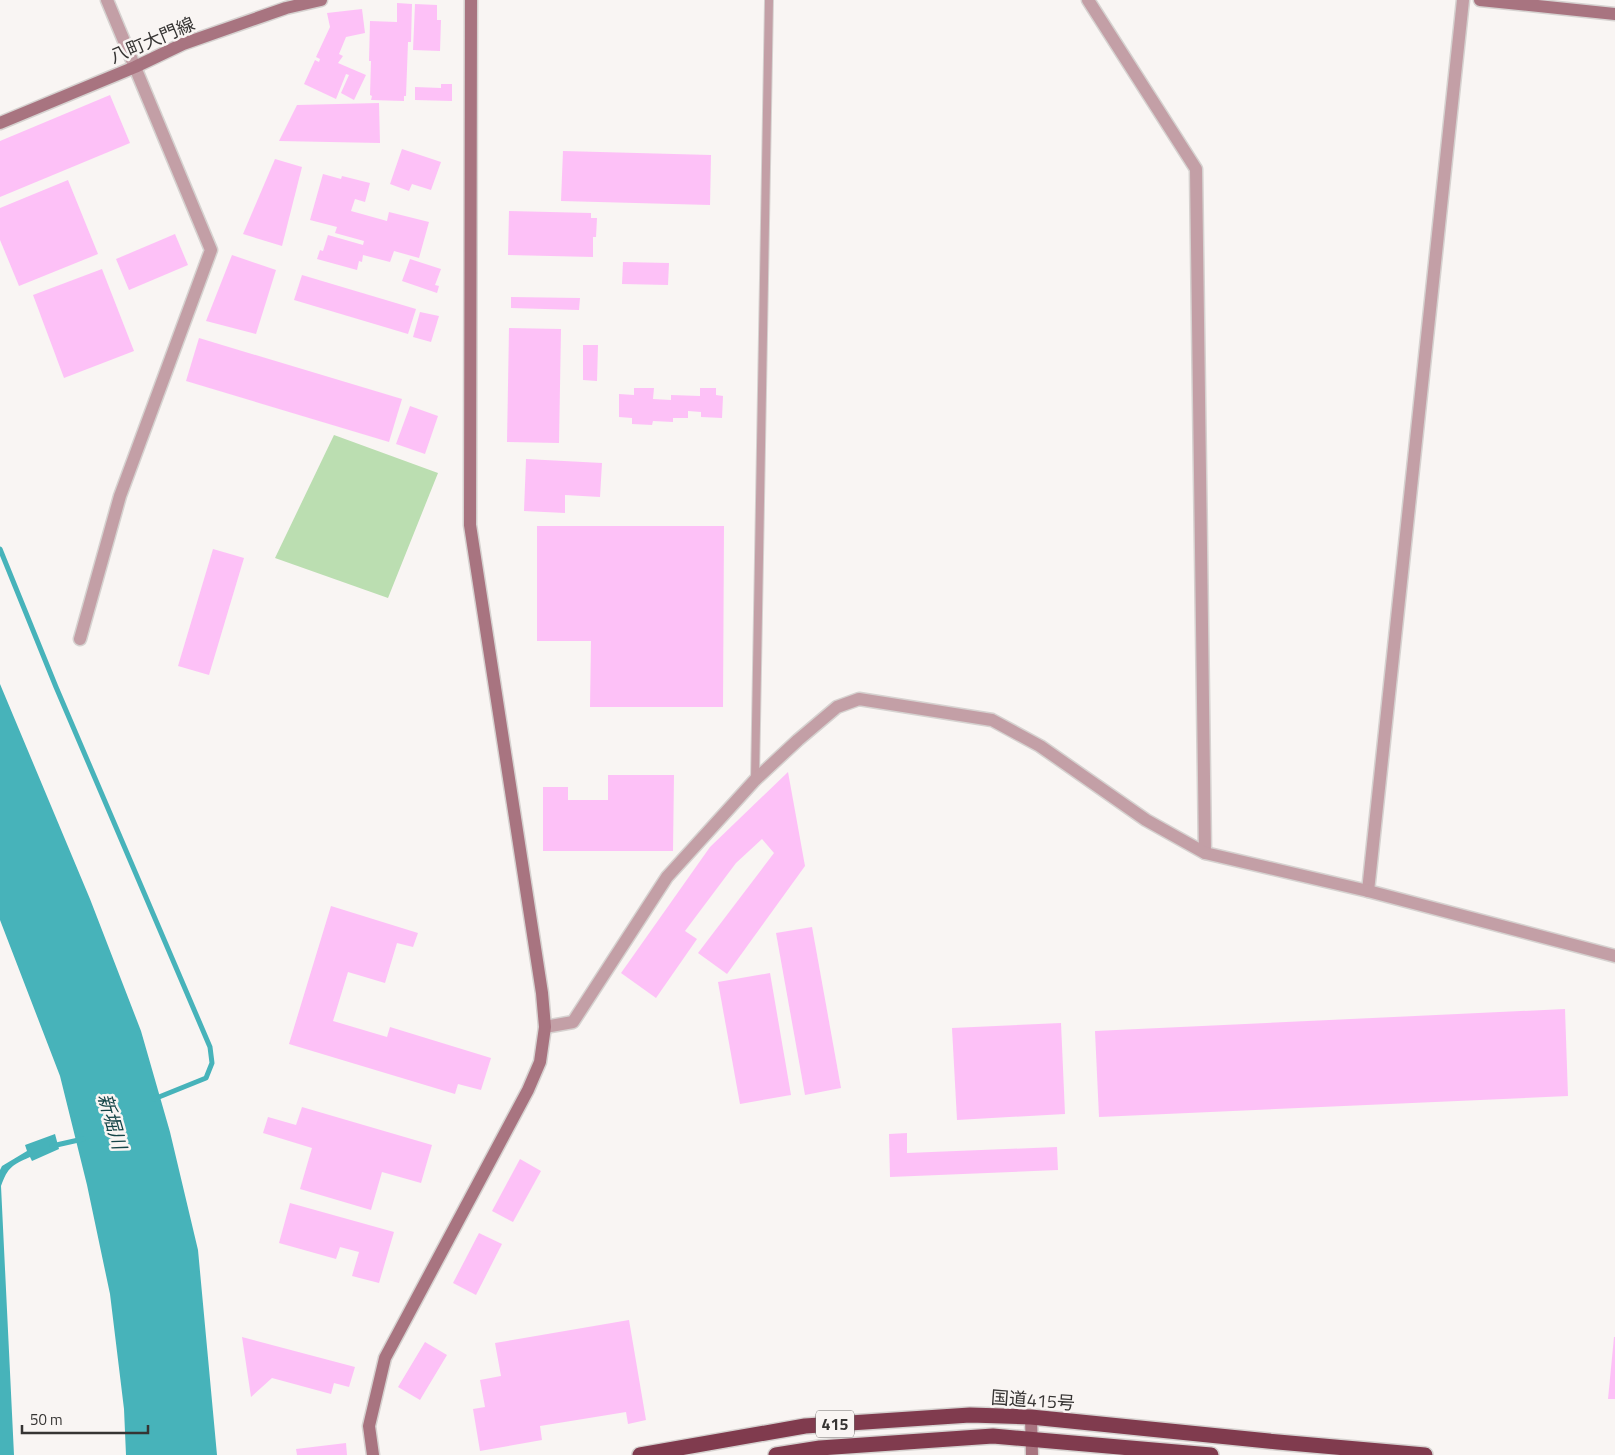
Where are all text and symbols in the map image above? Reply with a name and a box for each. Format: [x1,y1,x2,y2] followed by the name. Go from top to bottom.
[105,10,199,70] street label: 八町大門線
[91,1090,135,1154] water label: 新堀川
[990,1384,1076,1416] street label: 国道415号
[22,1402,149,1434] scale bar
[30,1408,63,1431] text: 50 m
[816,1410,854,1438] road number: 415

